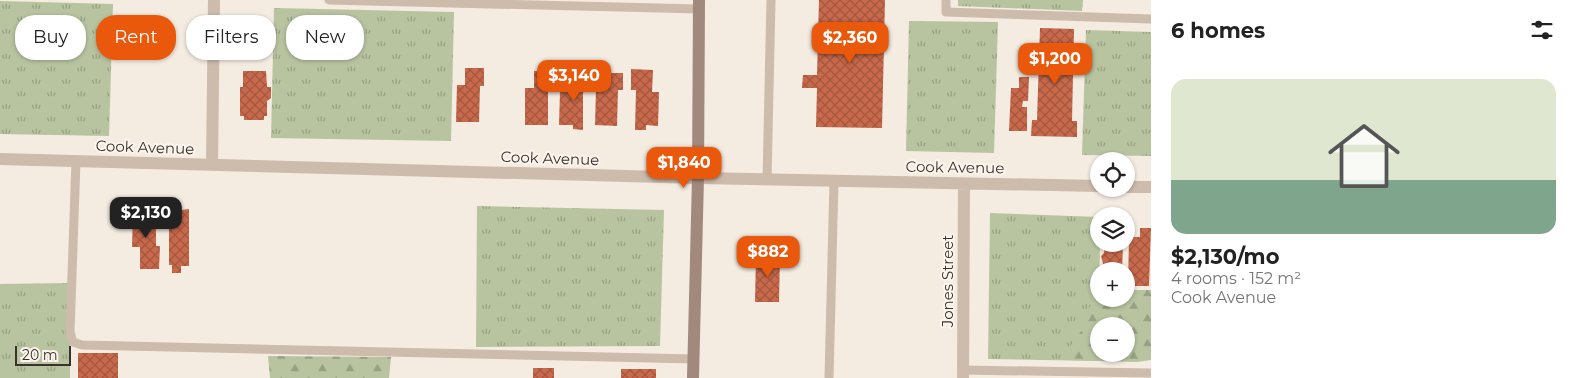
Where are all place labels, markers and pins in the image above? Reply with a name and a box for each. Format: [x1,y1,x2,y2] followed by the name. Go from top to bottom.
[809,22,891,64] pin: $2,360
[1014,42,1096,85] pin: $1,200
[533,59,615,102] pin: $3,140
[643,146,725,189] pin: $1,840
[105,196,187,239] pin: $2,130
[738,236,798,278] pin: $882

